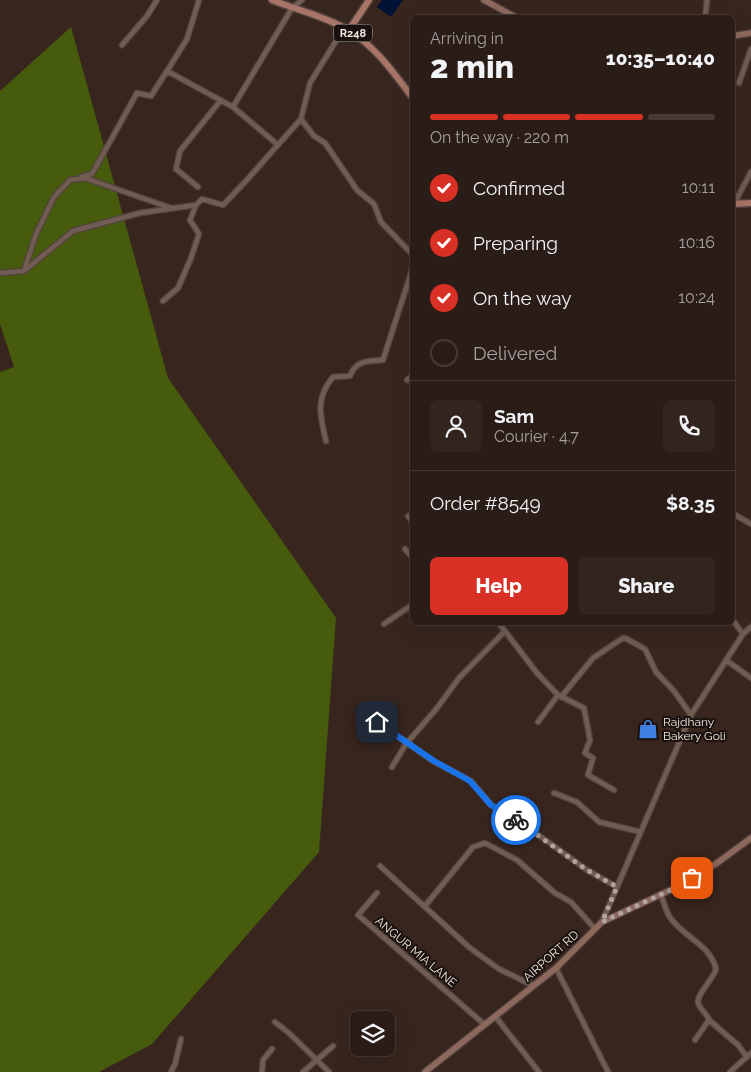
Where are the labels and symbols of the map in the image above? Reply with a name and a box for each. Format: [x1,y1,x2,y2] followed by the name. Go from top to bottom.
[334,24,372,42] road number: R248
[356,701,398,743] pin
[663,715,726,743] place label: Rajdhany Bakery Goli
[637,718,659,740] shop icon: Rajdhany Bakery Goli
[491,795,541,845] courier
[671,857,713,899] pin
[372,914,460,990] street label: ANGUR MIA LANE
[520,927,582,984] street label: AIRPORT RD

